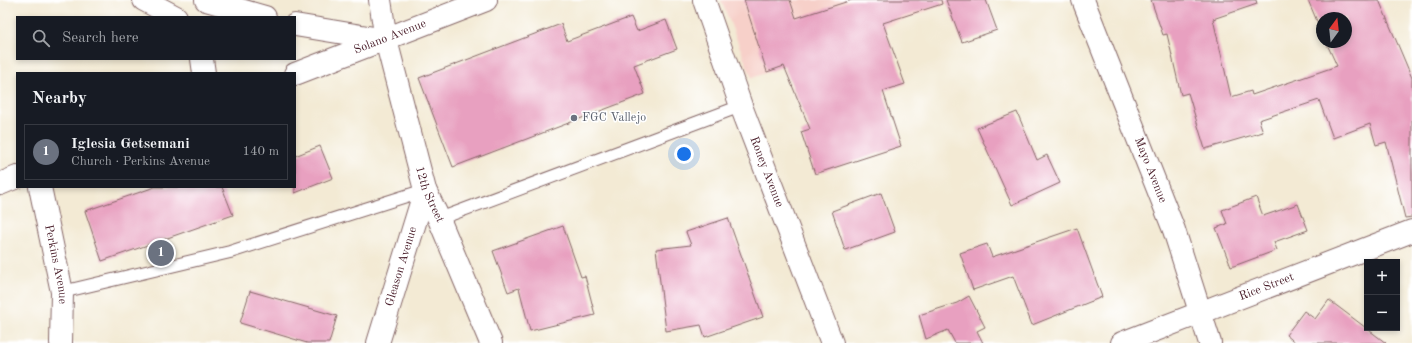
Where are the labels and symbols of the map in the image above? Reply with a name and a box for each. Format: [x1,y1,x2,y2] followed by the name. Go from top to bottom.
[1316,12,1352,48] north arrow
[352,18,428,57] street label: Solano Avenue
[582,112,646,124] place label: FGC Vallejo
[569,113,579,123] marker: FGC Vallejo
[747,135,785,209] street label: Roney Avenue
[1132,136,1169,205] street label: Mayo Avenue
[674,144,694,164] your location
[413,165,446,224] street label: 12th Street
[42,224,68,305] street label: Perkins Avenue
[384,225,419,308] street label: Gleason Avenue
[148,238,174,268] pin: 1
[1237,271,1296,303] street label: Rice Street

